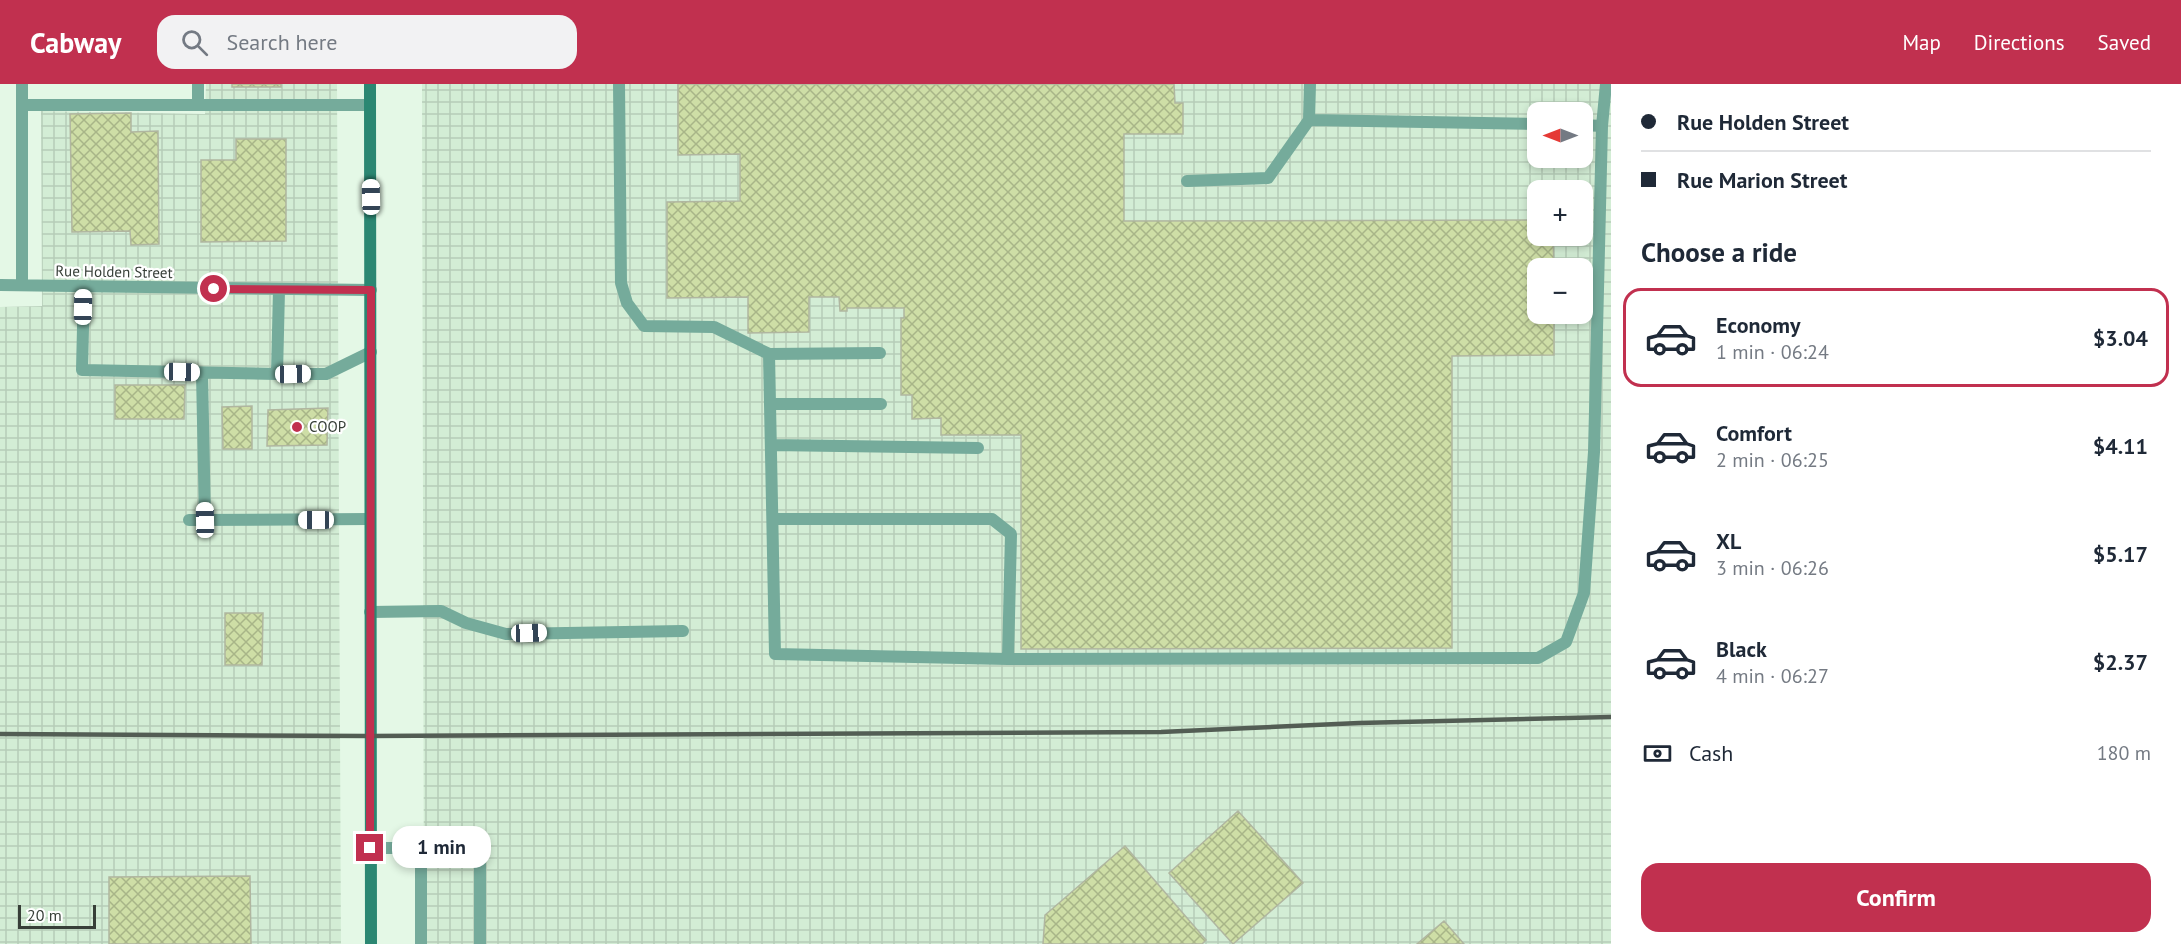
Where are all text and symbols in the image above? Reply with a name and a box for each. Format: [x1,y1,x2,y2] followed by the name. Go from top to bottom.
[157,15,577,69] search box
[30,24,121,61] text: Cabway
[178,26,211,59] icon: search
[226,28,337,56] text: Search here
[1902,29,1941,56] text: Map
[1974,29,2065,56] text: Directions
[2098,29,2151,56] text: Saved
[1527,102,1593,168] north arrow
[1527,102,1593,324] map controls
[1677,108,1849,136] text: Rue Holden Street
[1677,166,1847,194] text: Rue Marion Street
[362,179,380,215] car
[1527,180,1593,246] button: +
[1641,235,1797,269] text: Choose a ride
[1527,258,1593,324] button: −
[55,261,173,282] street label: Rue Holden Street
[200,275,227,302] route start
[74,289,92,325] car
[1644,311,1698,365] icon: car
[1716,311,1800,339] text: Economy
[2093,324,2148,352] text: $3.04
[1716,339,1829,365] text: 1 min · 06:24
[164,363,200,381] car
[275,365,311,383] car
[309,417,346,436] place label: COOP
[1644,419,1698,473] icon: car
[1716,419,1792,447] text: Comfort
[290,420,304,434] marker: COOP
[2093,432,2148,460] text: $4.11
[1716,447,1829,473] text: 2 min · 06:25
[196,502,214,538] car
[298,511,334,529] car
[1644,527,1698,581] icon: car
[1716,527,1741,555] text: XL
[2093,540,2148,568] text: $5.17
[1716,555,1829,581] text: 3 min · 06:26
[511,623,547,643] car
[1644,635,1698,689] icon: car
[1716,635,1767,663] text: Black
[2093,648,2148,676] text: $2.37
[1716,663,1829,689] text: 4 min · 06:27
[1641,737,1674,770] icon: cash
[1689,739,1733,767] text: Cash
[2097,740,2151,766] text: 180 m
[391,827,490,869] callout: 1 min
[356,834,383,861] route end
[417,834,466,860] text: 1 min
[1641,863,2151,932] button: Confirm
[18,902,96,930] scale bar
[27,905,62,925] text: 20 m

